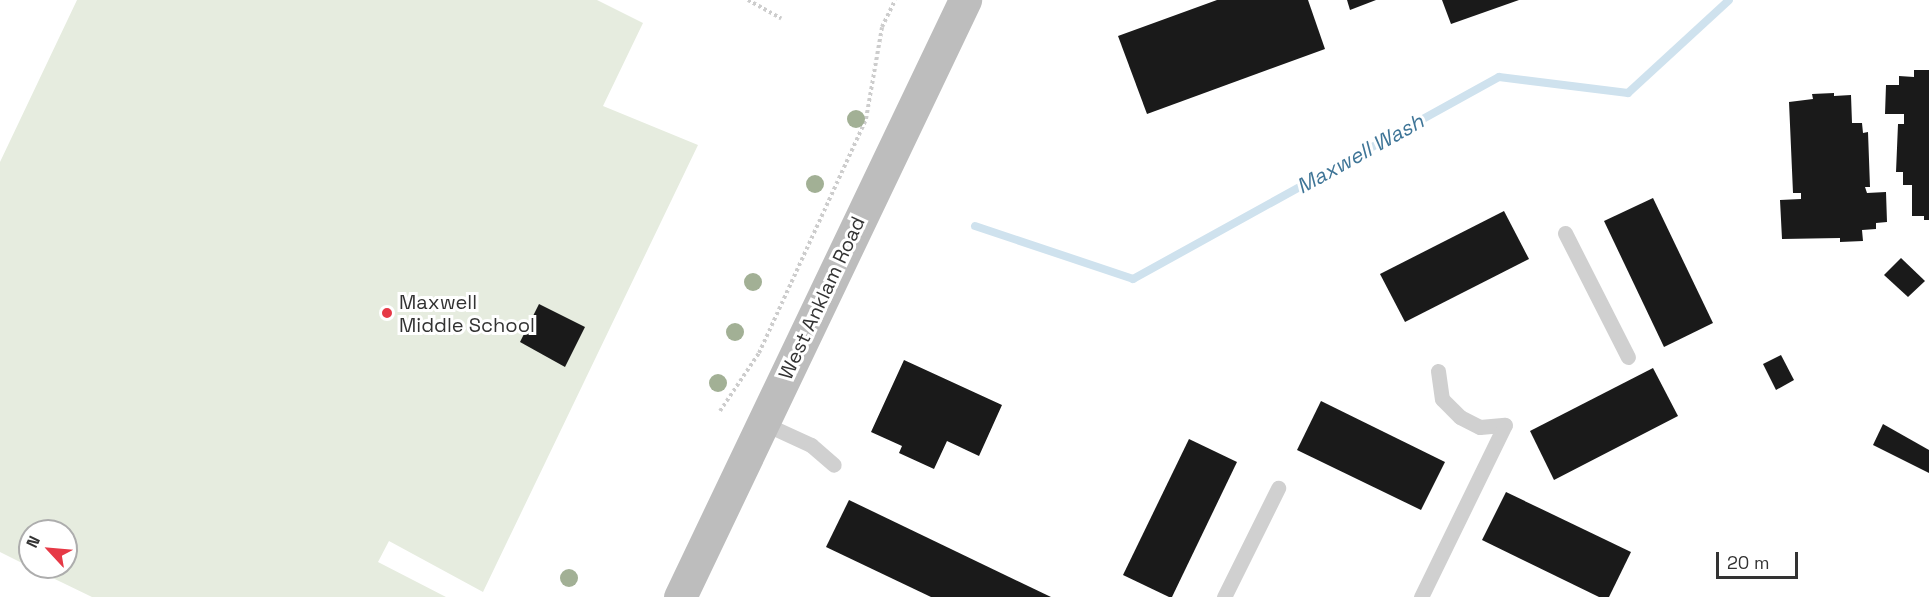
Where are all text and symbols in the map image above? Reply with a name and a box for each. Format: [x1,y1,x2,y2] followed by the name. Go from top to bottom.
[1292,109,1428,199] water label: Maxwell Wash
[774,213,870,383] street label: West Anklam Road
[399,290,535,337] place label: Maxwell Middle School
[380,306,394,320] marker: Maxwell Middle School
[18,519,78,579] north arrow
[21,532,45,551] text: N
[1719,540,1802,578] scale bar
[1727,551,1770,574] text: 20 m

